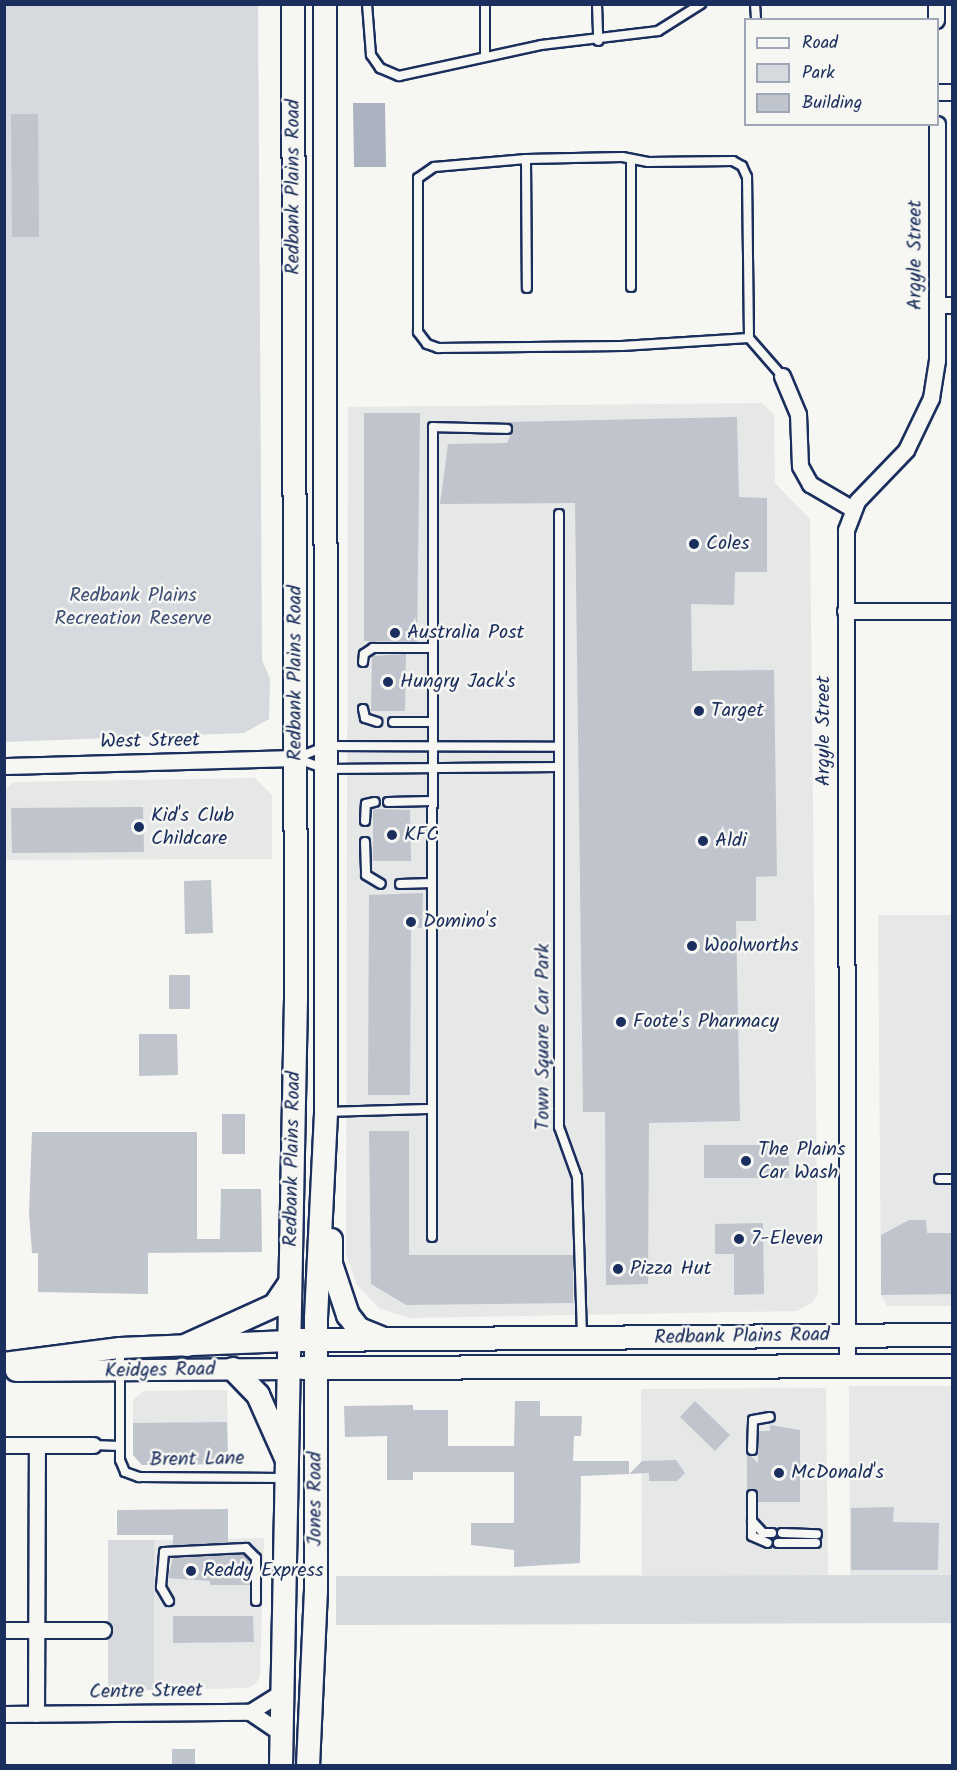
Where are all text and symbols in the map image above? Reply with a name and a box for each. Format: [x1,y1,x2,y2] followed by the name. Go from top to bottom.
[744,18,939,126] legend
[802,29,838,58] text: Road
[802,59,835,88] text: Park
[802,89,862,118] text: Building
[282,99,306,275] street label: Redbank Plains Road
[904,200,928,310] street label: Argyle Street
[706,532,749,556] place label: Coles
[687,537,701,551] marker: Coles
[54,584,212,631] park label: Redbank Plains Recreation Reserve
[284,585,308,761] street label: Redbank Plains Road
[407,621,524,645] place label: Australia Post
[388,626,402,640] marker: Australia Post
[400,670,516,694] place label: Hungry Jack's
[381,675,395,689] marker: Hungry Jack's
[812,676,836,786] street label: Argyle Street
[711,699,764,723] place label: Target
[692,704,706,718] marker: Target
[100,729,200,755] street label: West Street
[151,804,234,851] place label: Kid's Club Childcare
[132,820,146,834] marker: Kid's Club Childcare
[404,823,438,847] place label: KFC
[385,828,399,842] marker: KFC
[715,829,747,853] place label: Aldi
[696,834,710,848] marker: Aldi
[423,910,497,934] place label: Domino's
[404,915,418,929] marker: Domino's
[704,934,799,958] place label: Woolworths
[685,939,699,953] marker: Woolworths
[532,944,556,1130] street label: Town Square Car Park
[633,1010,779,1034] place label: Foote's Pharmacy
[614,1015,628,1029] marker: Foote's Pharmacy
[279,1071,307,1247] street label: Redbank Plains Road
[758,1138,846,1185] place label: The Plains Car Wash
[739,1154,753,1168] marker: The Plains Car Wash
[751,1227,823,1251] place label: 7-Eleven
[732,1232,746,1246] marker: 7-Eleven
[630,1257,711,1281] place label: Pizza Hut
[611,1262,625,1276] marker: Pizza Hut
[654,1323,830,1351] street label: Redbank Plains Road
[104,1358,216,1384] street label: Keidges Road
[149,1447,245,1473] street label: Brent Lane
[304,1452,328,1546] street label: Jones Road
[791,1461,884,1485] place label: McDonald's
[772,1466,786,1480] marker: McDonald's
[203,1559,323,1583] place label: Reddy Express
[184,1564,198,1578] marker: Reddy Express
[89,1679,203,1705] street label: Centre Street

